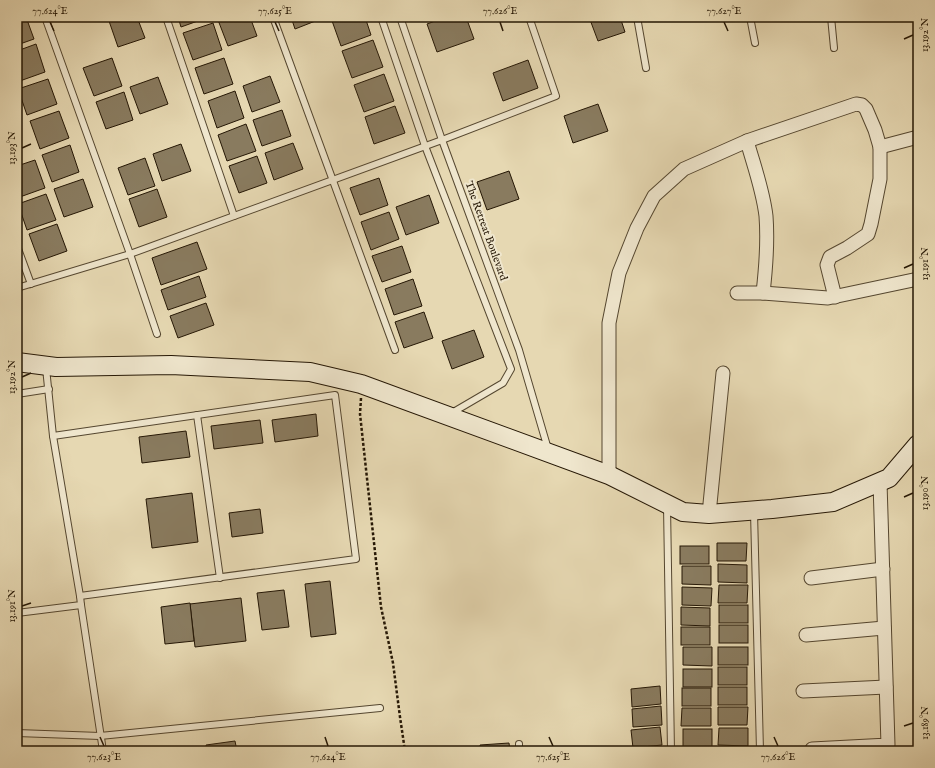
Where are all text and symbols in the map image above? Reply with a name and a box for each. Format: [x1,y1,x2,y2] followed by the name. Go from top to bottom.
[32,5,68,18] text: 77.624°E
[258,5,292,18] text: 77.625°E
[483,5,517,18] text: 77.626°E
[706,5,742,18] text: 77.627°E
[919,18,932,52] text: 13.192°N
[6,131,19,165] text: 13.193°N
[461,179,511,283] street label: The Retreat Boulevard
[919,247,932,281] text: 13.191°N
[6,360,19,394] text: 13.192°N
[919,475,932,510] text: 13.190°N
[6,589,19,623] text: 13.191°N
[919,706,932,740] text: 13.189°N
[87,751,121,764] text: 77.623°E
[310,751,346,764] text: 77.624°E
[536,751,570,764] text: 77.625°E
[761,751,795,764] text: 77.626°E

